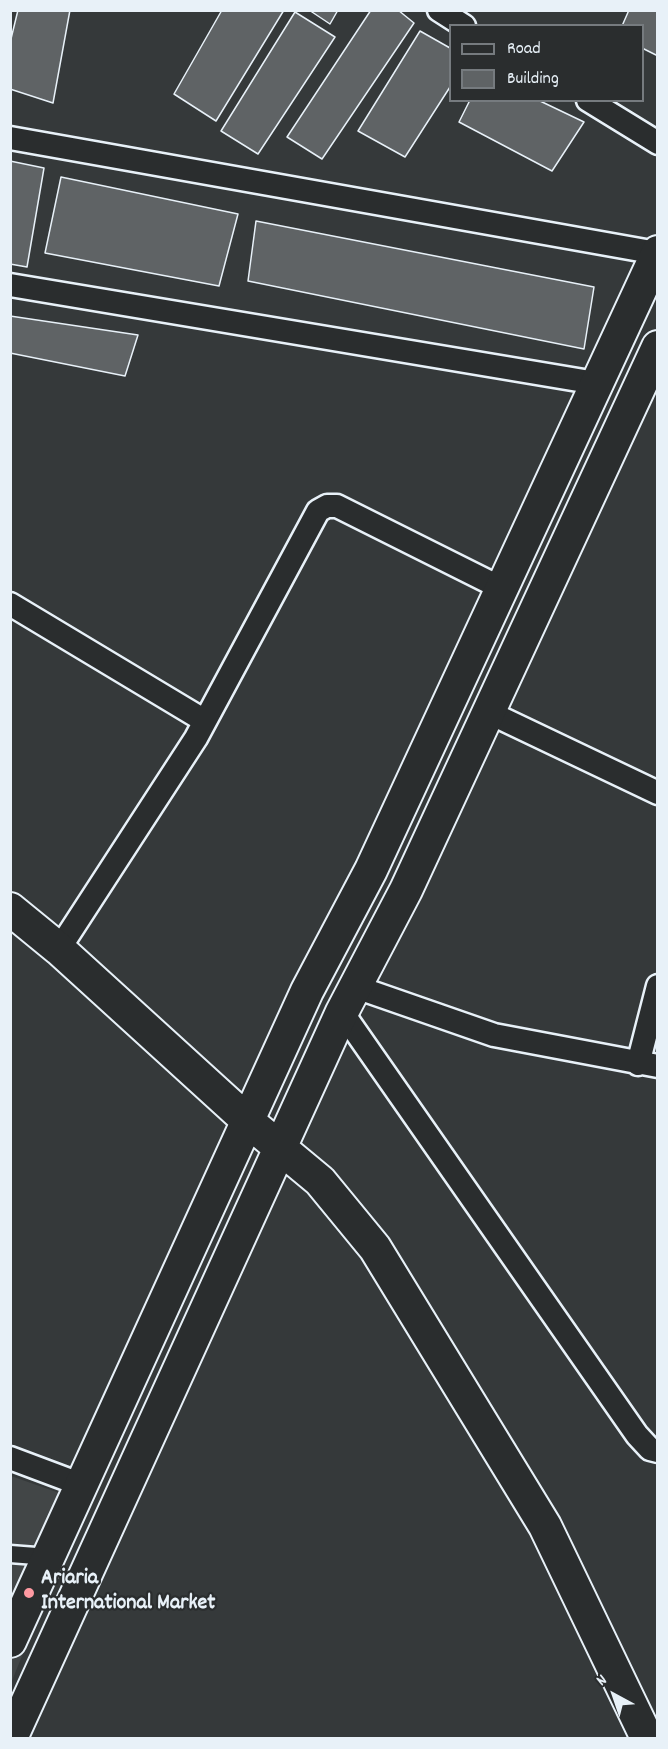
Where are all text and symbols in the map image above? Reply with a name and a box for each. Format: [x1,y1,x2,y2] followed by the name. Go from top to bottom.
[449,24,644,102] legend
[507,37,541,62] text: Road
[507,67,559,92] text: Building
[41,1567,215,1618] place label: Ariaria International Market
[22,1586,36,1600] marker: Ariaria International Market
[584,1665,644,1725] north arrow
[592,1669,613,1692] text: N

